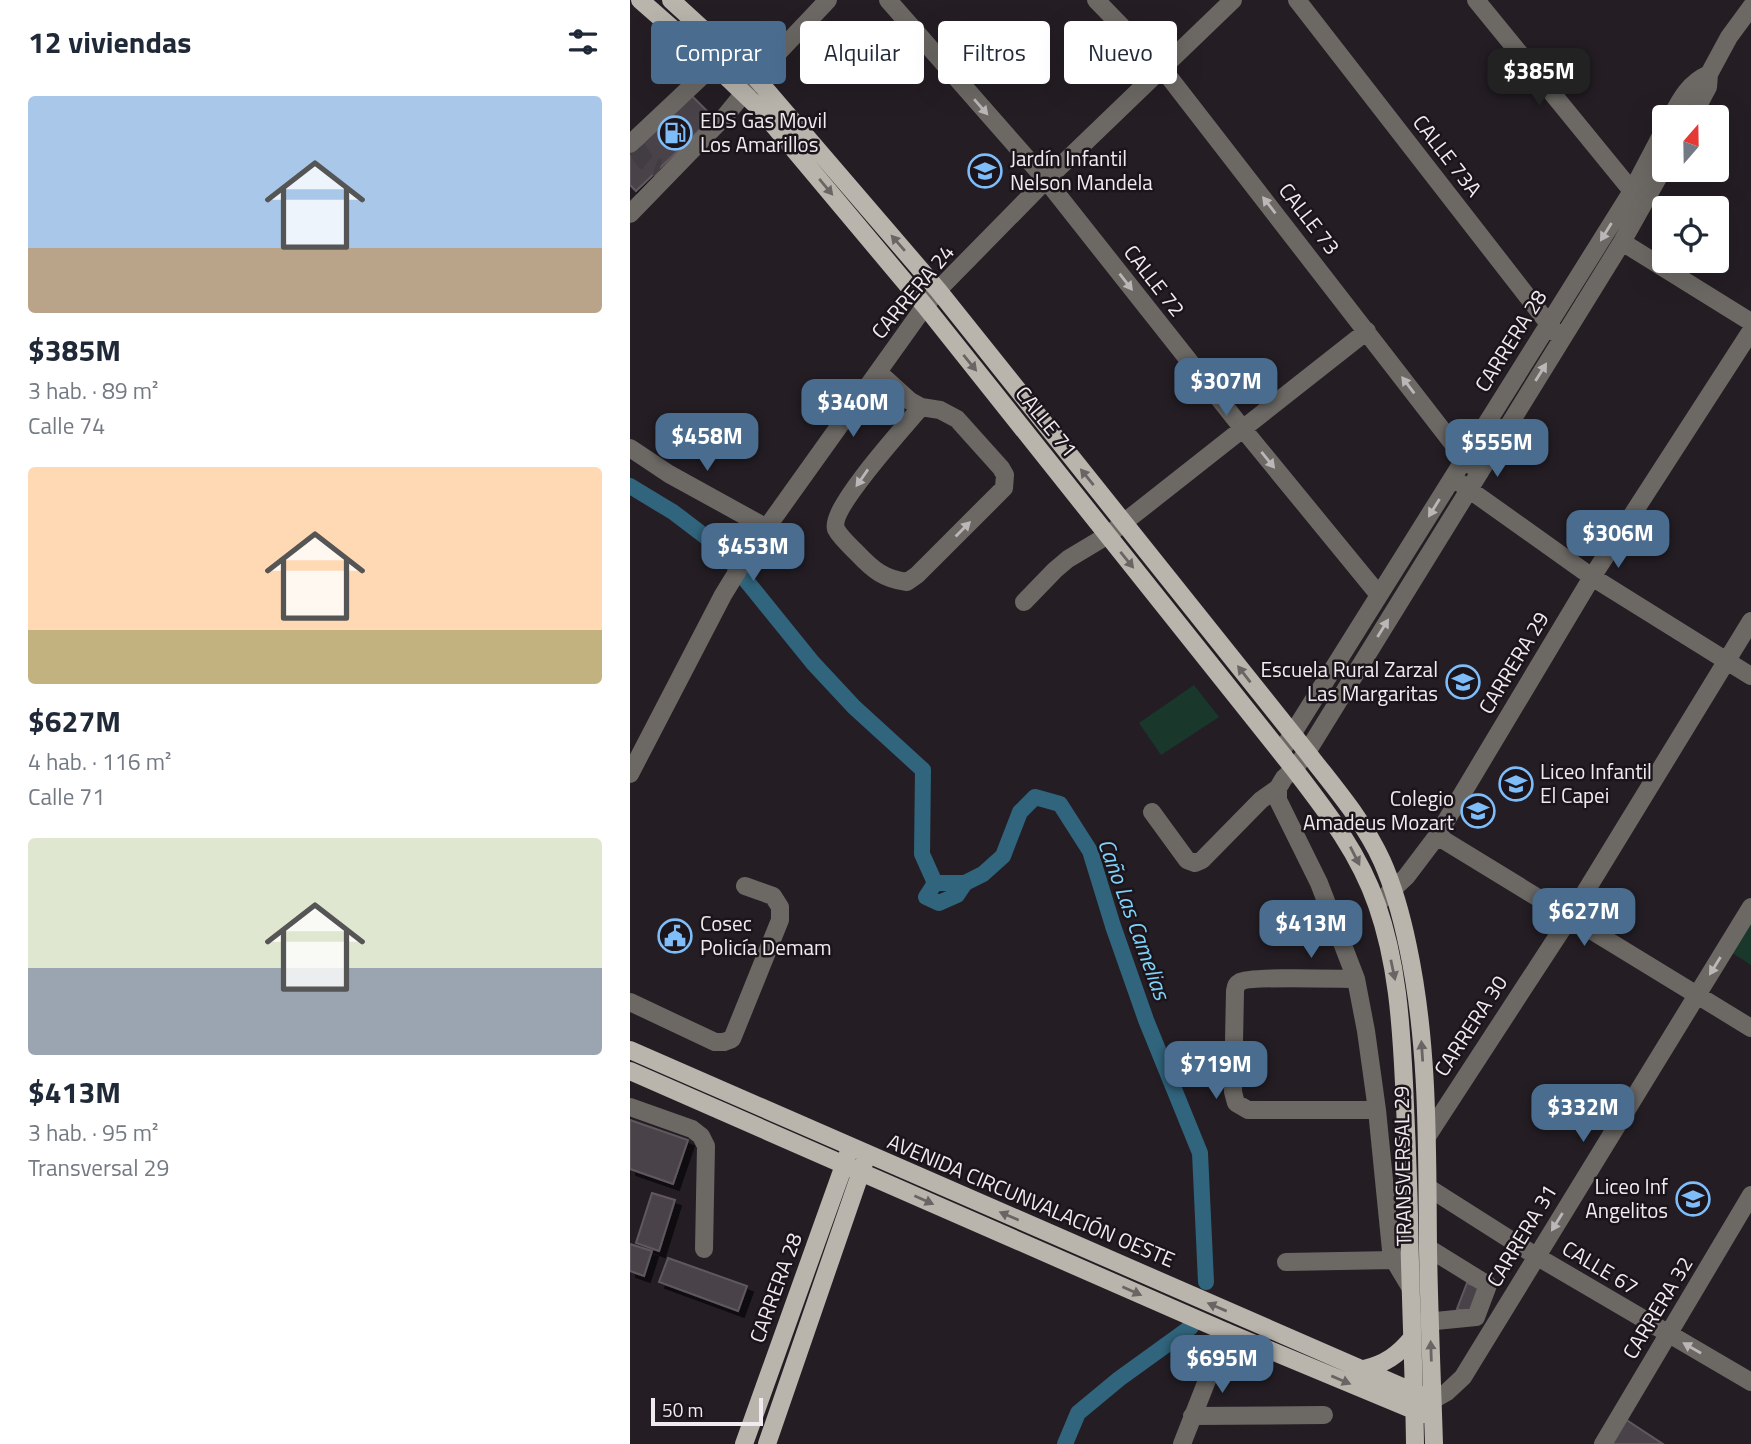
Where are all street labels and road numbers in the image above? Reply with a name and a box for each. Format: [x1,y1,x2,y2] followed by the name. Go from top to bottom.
[1406,108,1490,204] street label: CALLE 73A
[1271,176,1348,261] street label: CALLE 73
[863,237,961,346] street label: CARRERA 24
[1116,238,1193,323] street label: CALLE 72
[1466,283,1554,398] street label: CARRERA 28
[1008,379,1086,464] street label: CALLE 71
[1470,605,1556,720] street label: CARRERA 29
[1425,969,1515,1082] street label: CARRERA 30
[1385,1086,1419,1246] street label: TRANSVERSAL 29
[883,1125,1180,1275] street label: AVENIDA CIRCUNVALACIÓN OESTE
[1478,1178,1564,1293] street label: CARRERA 31
[740,1228,810,1347] street label: CARRERA 28
[1556,1232,1645,1302] street label: CALLE 67
[1614,1250,1700,1365] street label: CARRERA 32

